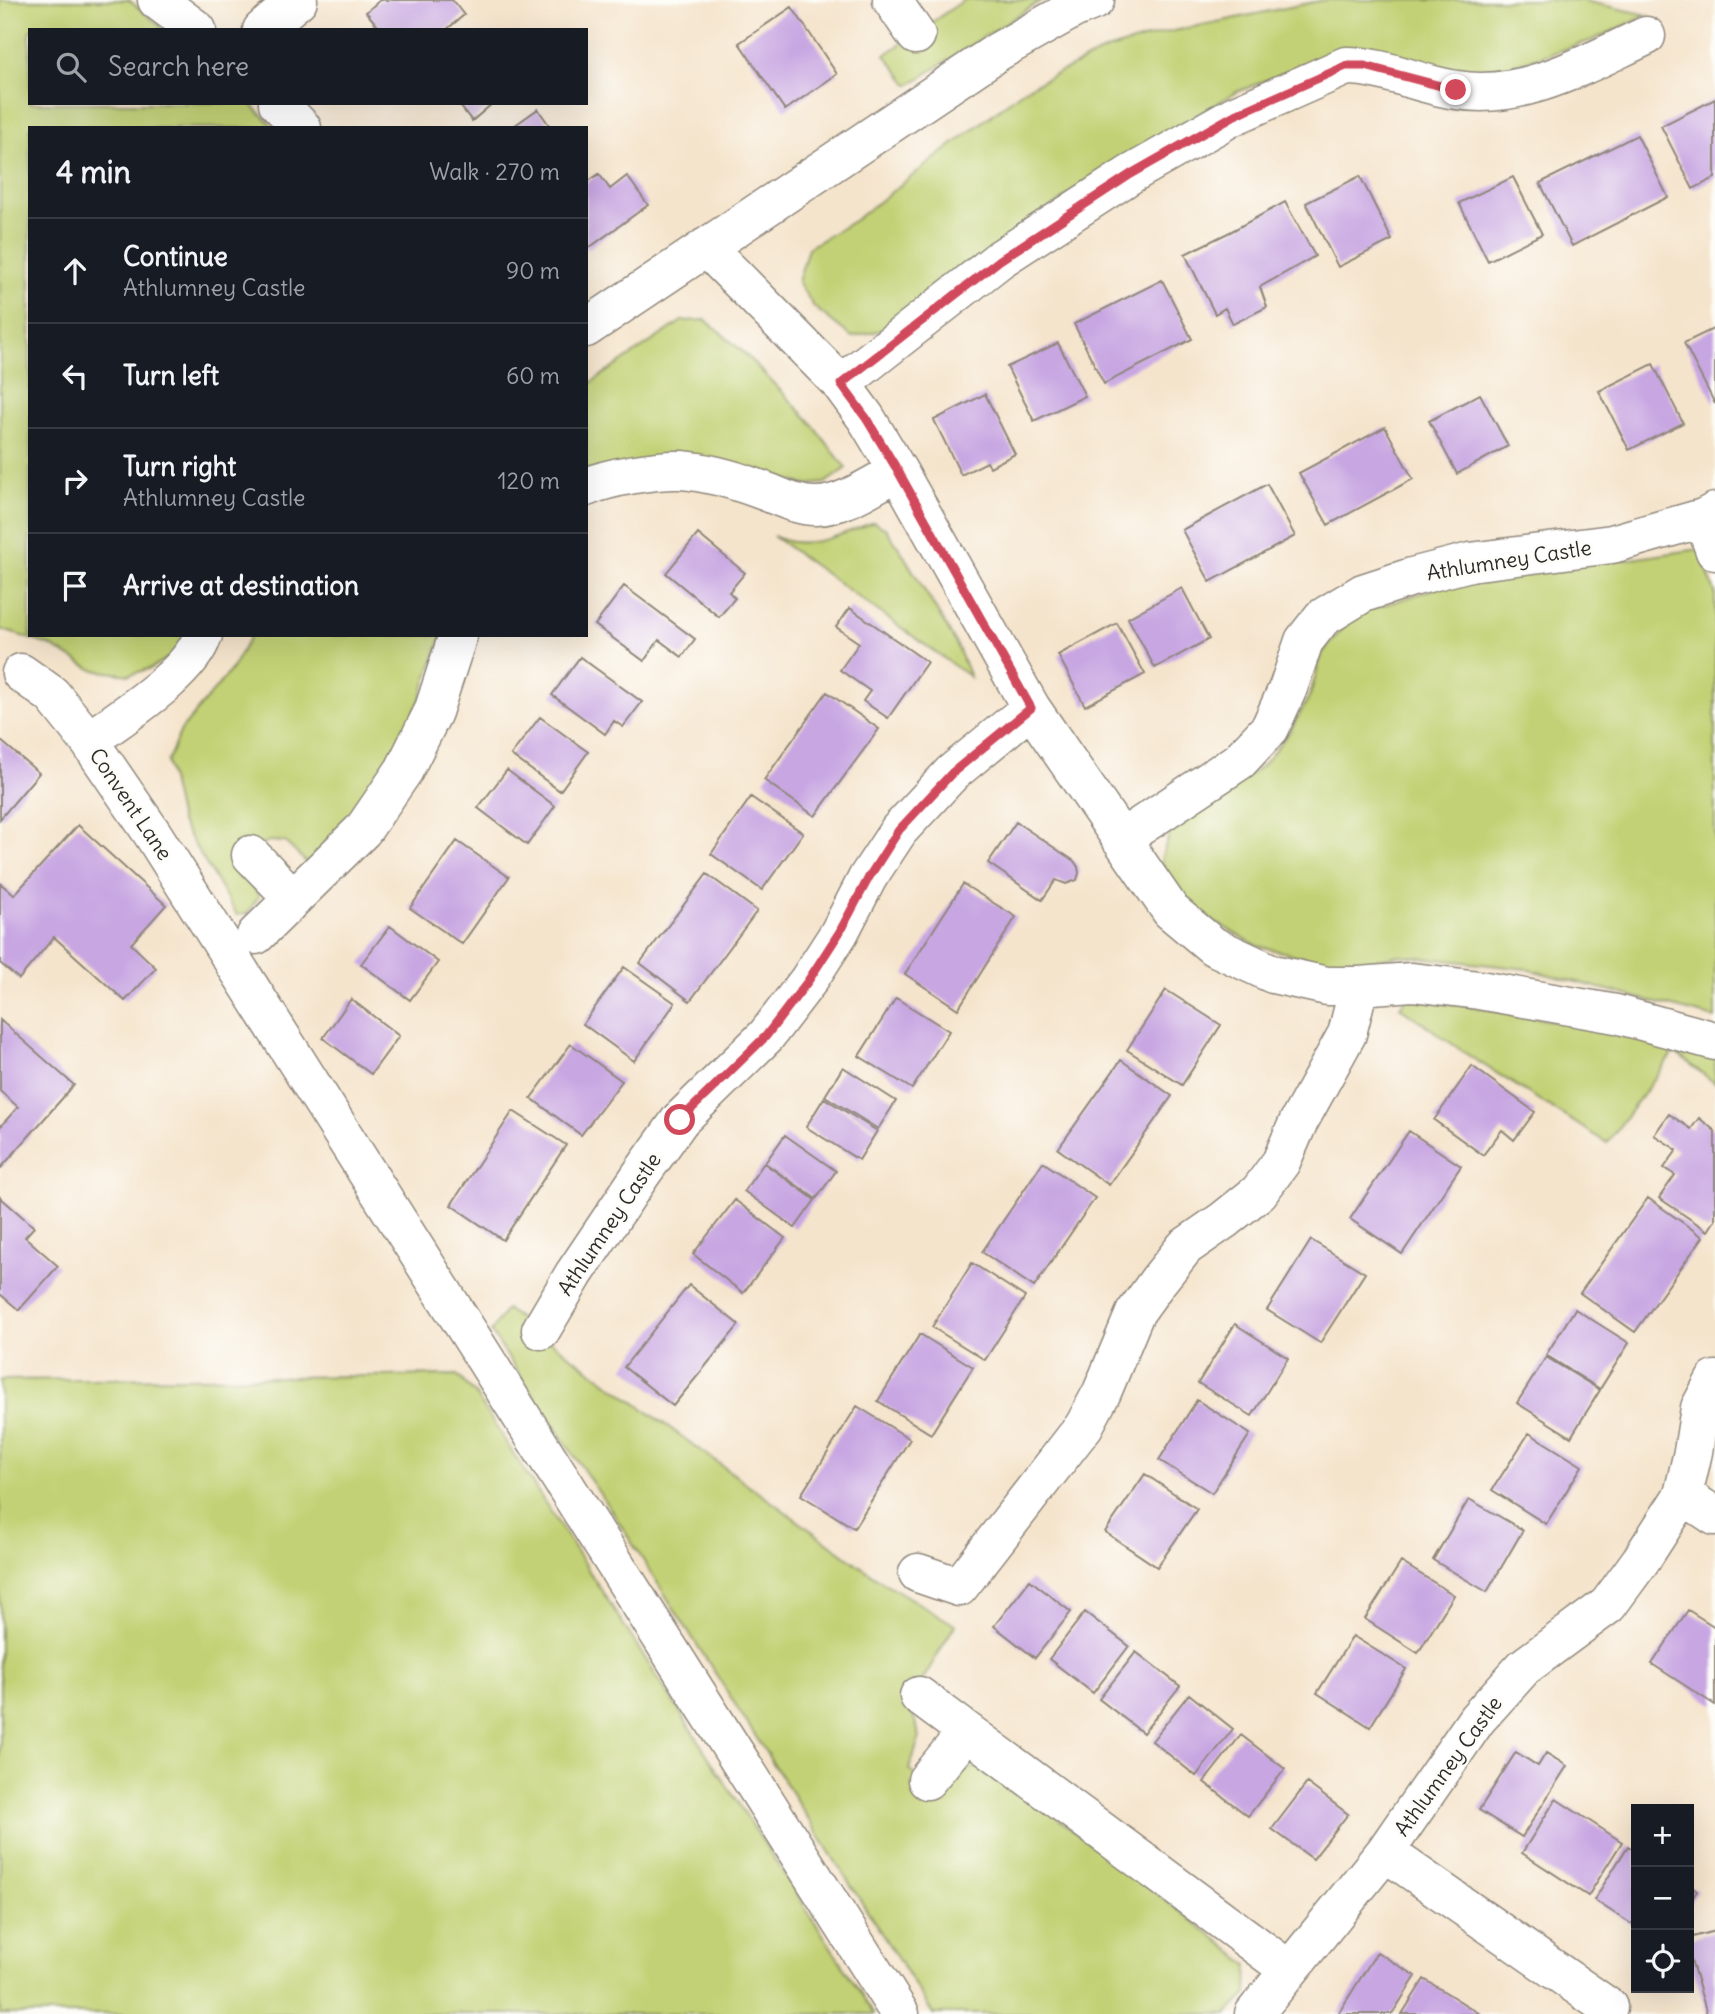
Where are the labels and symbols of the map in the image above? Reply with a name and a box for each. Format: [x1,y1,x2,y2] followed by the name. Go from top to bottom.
[1440,74,1471,105] route end
[1425,534,1593,586] street label: Athlumney Castle
[84,743,178,865] street label: Convent Lane
[664,1104,695,1135] route start
[551,1147,667,1301] street label: Athlumney Castle
[1388,1691,1508,1841] street label: Athlumney Castle

